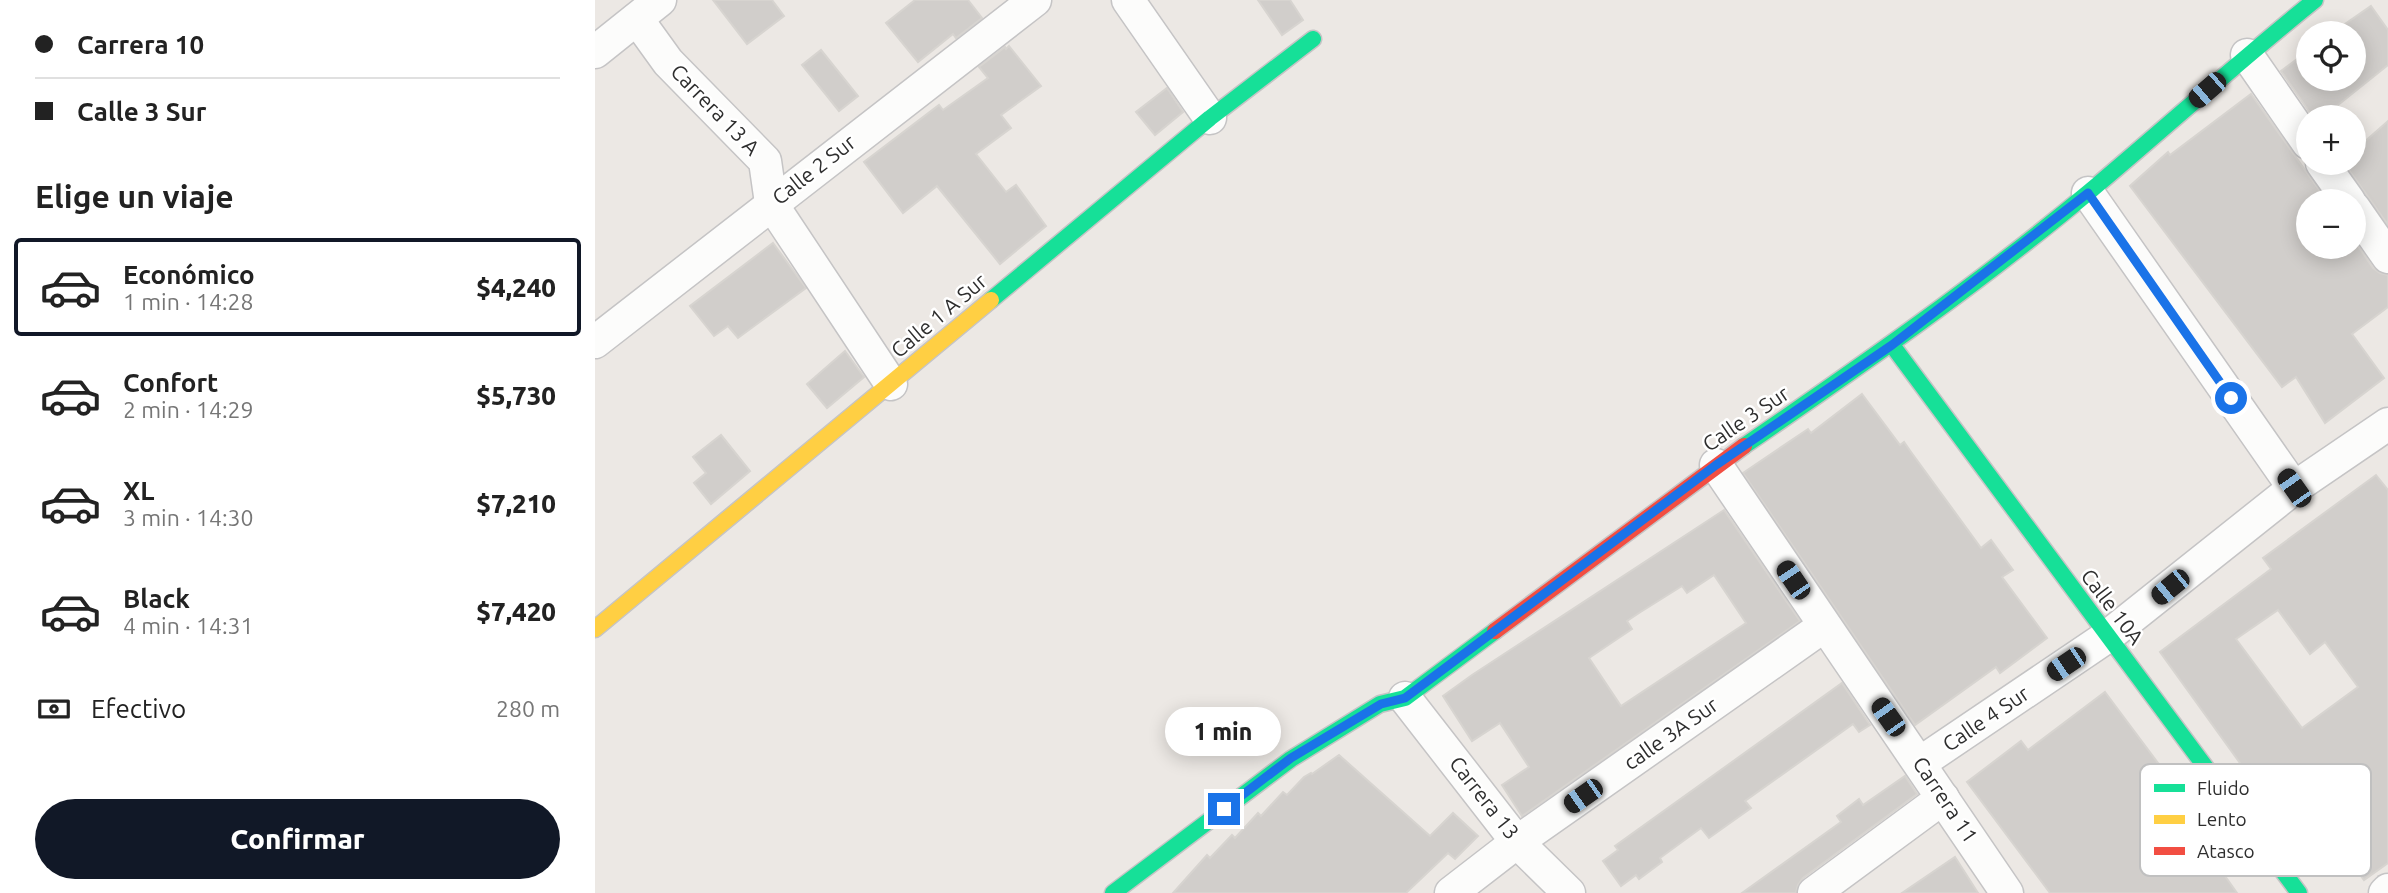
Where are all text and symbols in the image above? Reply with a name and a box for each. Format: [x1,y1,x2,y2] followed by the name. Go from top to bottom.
[2296,21,2366,259] map controls
[2296,21,2366,91] button: locate
[77,30,204,59] text: Carrera 10
[666,59,765,160] street label: Carrera 13 A
[2185,68,2230,112] car
[77,97,206,126] text: Calle 3 Sur
[2296,105,2366,175] button: +
[767,129,860,209] street label: Calle 2 Sur
[35,178,234,214] text: Elige un viaje
[2296,189,2366,259] button: −
[39,256,102,319] icon: car
[123,260,255,289] text: Económico
[886,268,991,362] street label: Calle 1 A Sur
[476,273,556,302] text: $4,240
[123,289,254,314] text: 1 min · 14:28
[39,364,102,427] icon: car
[123,368,218,397] text: Confort
[476,381,556,410] text: $5,730
[1698,381,1793,456] street label: Calle 3 Sur
[2215,382,2247,414] route start
[123,397,254,422] text: 2 min · 14:29
[2274,465,2315,511] car
[39,472,102,535] icon: car
[123,476,154,505] text: XL
[476,489,556,518] text: $7,210
[123,505,254,530] text: 3 min · 14:30
[1773,557,1814,603] car
[2077,564,2149,649] street label: Calle 10A
[2148,566,2193,608] car
[39,580,102,643] icon: car
[123,584,190,613] text: Black
[476,597,556,626] text: $7,420
[123,613,254,638] text: 4 min · 14:31
[2043,644,2090,684] car
[1938,681,2033,756] street label: Calle 4 Sur
[35,690,73,728] icon: cash
[1619,692,1722,774] street label: calle 3A Sur
[91,694,186,723] text: Efectivo
[1868,694,1909,740] car
[496,696,560,721] text: 280 m
[1166,708,1282,756] callout: 1 min
[1194,719,1252,744] text: 1 min
[1445,751,1525,844] street label: Carrera 13
[1908,752,1983,847] street label: Carrera 11
[2140,764,2371,876] legend
[1560,775,1607,817] car
[2197,777,2250,799] text: Fluido
[1208,793,1240,825] route end
[35,799,560,879] button: Confirmar
[2197,808,2247,830] text: Lento
[2197,840,2255,862] text: Atasco

